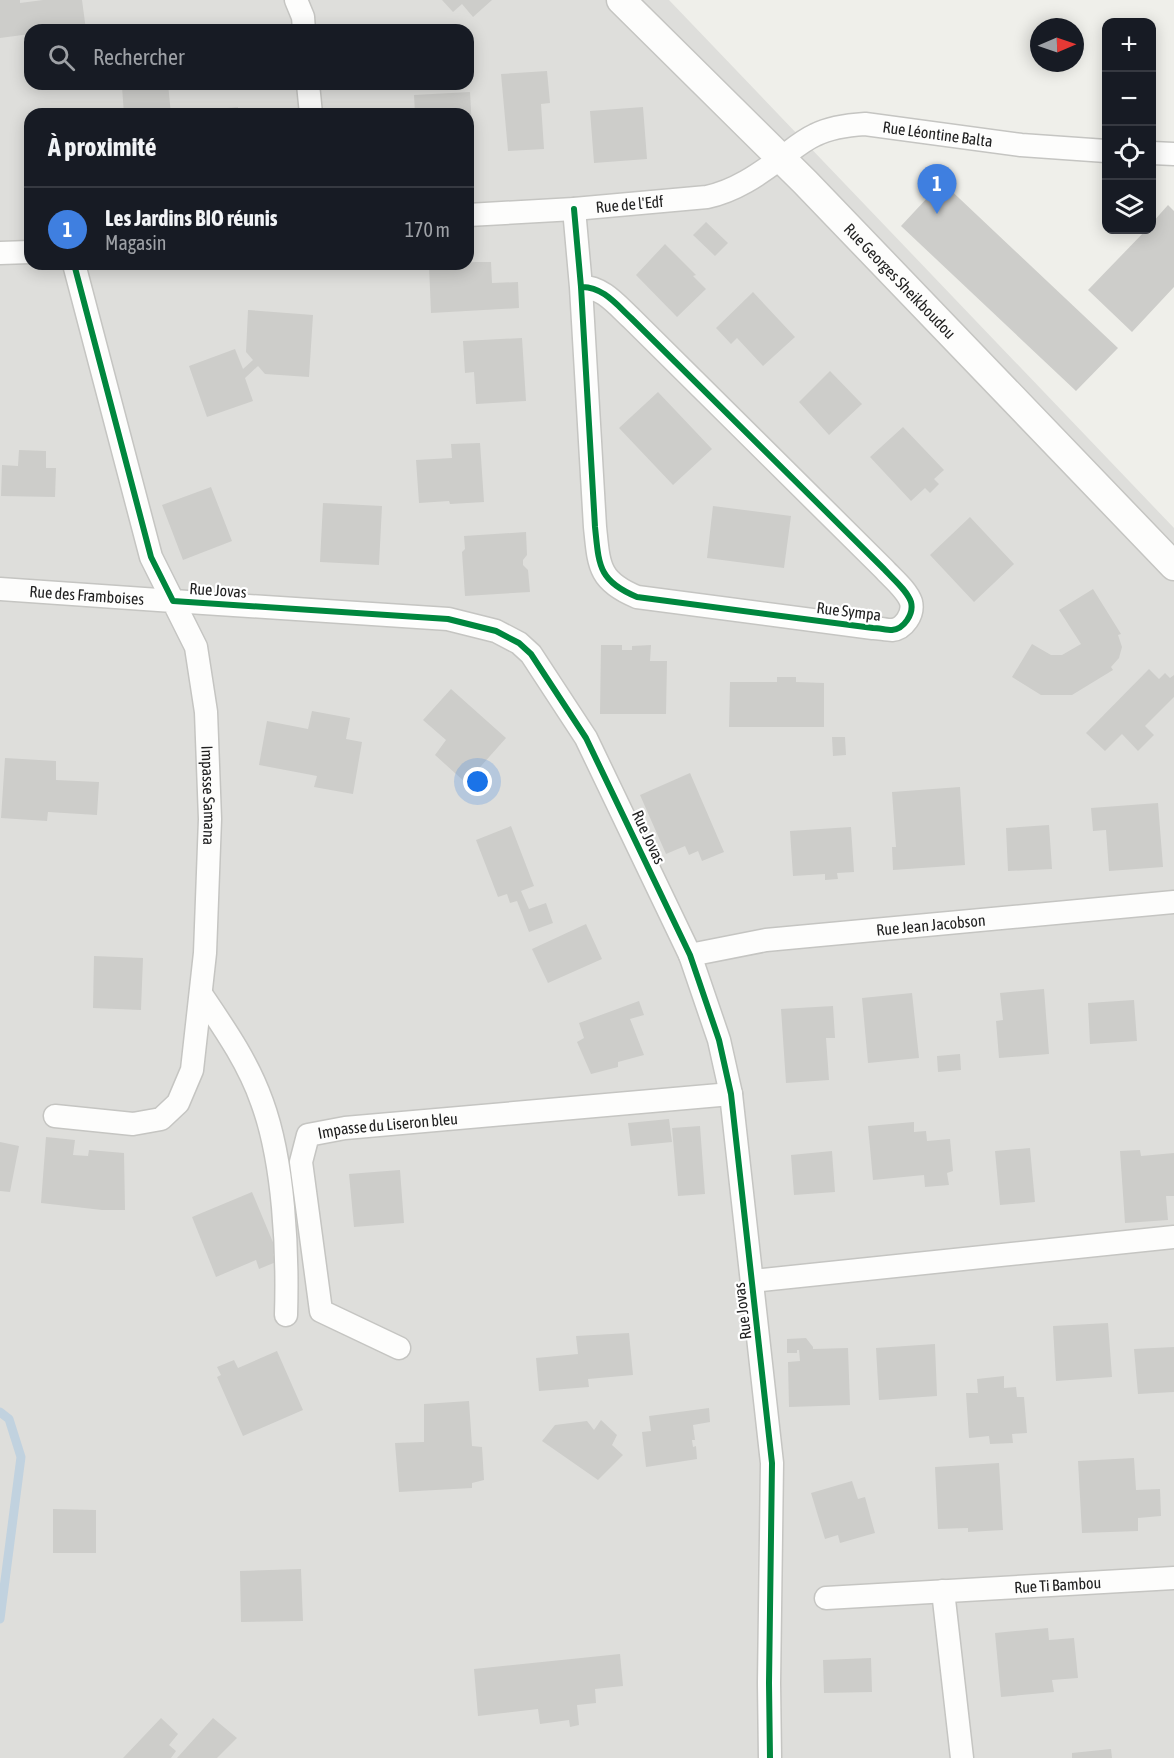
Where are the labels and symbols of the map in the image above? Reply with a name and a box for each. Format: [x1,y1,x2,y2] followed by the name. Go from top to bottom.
[1030,18,1084,72] north arrow
[882,117,994,150] street label: Rue Léontine Balta
[918,164,956,214] pin: 1
[595,192,665,216] street label: Rue de l'Edf
[841,220,959,342] street label: Rue Georges Sheikboudou
[189,579,247,601] street label: Rue Jovas
[29,582,145,608] street label: Rue des Framboises
[816,598,882,625] street label: Rue Sympa
[198,745,219,846] street label: Impasse Samana
[463,767,492,796] your location
[629,807,669,867] street label: Rue Jovas
[875,911,986,939] street label: Rue Jean Jacobson
[316,1109,458,1142] street label: Impasse du Liseron bleu
[730,1281,754,1340] street label: Rue Jovas
[1014,1573,1102,1596] street label: Rue Ti Bambou

